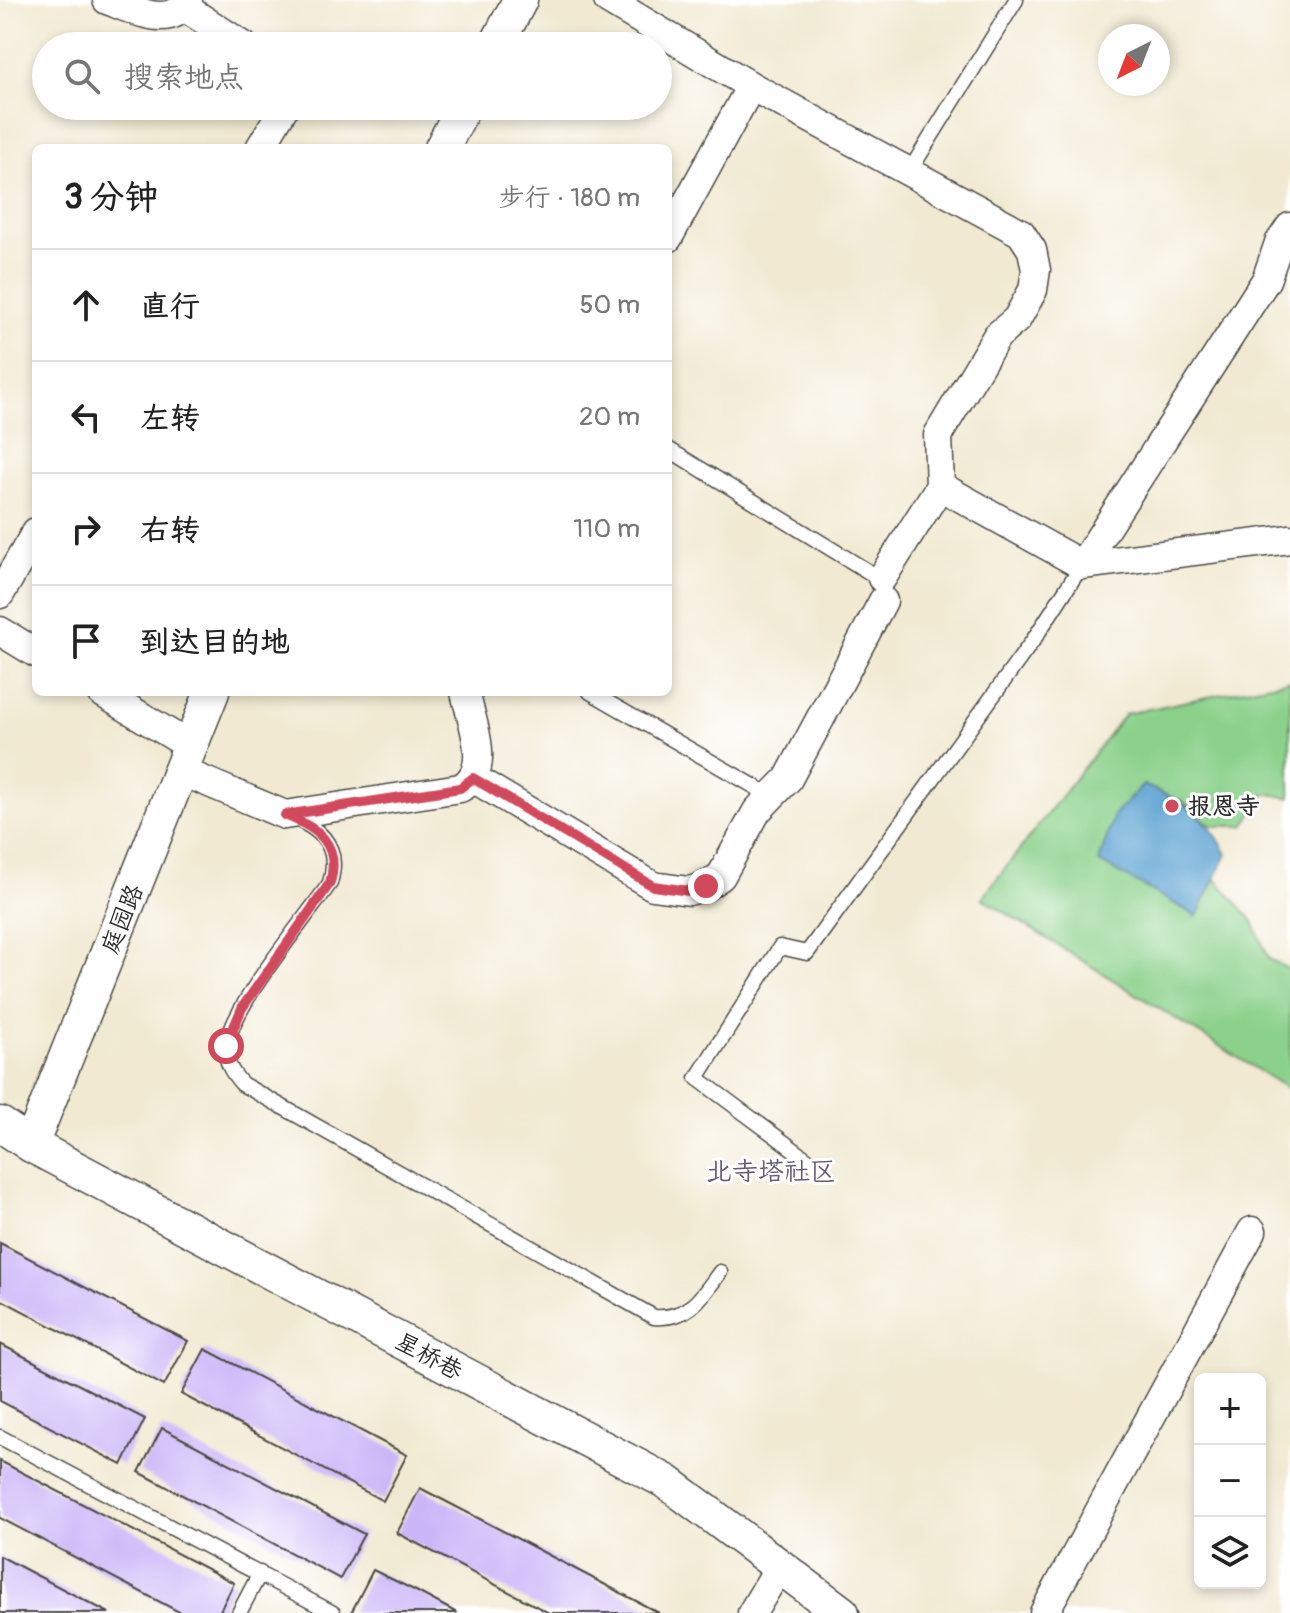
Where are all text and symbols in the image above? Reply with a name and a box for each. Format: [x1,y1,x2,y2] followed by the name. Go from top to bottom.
[1098,24,1170,96] north arrow
[32,32,672,120] search box
[60,54,104,98] icon: search
[124,59,244,96] text: 搜索地点
[64,176,158,219] text: 3 分钟
[499,182,640,214] text: 步行 · 180 m
[64,283,108,327] icon: ahead
[140,288,200,325] text: 直行
[579,289,640,321] text: 50 m
[64,395,108,439] icon: left
[140,400,200,437] text: 左转
[579,401,640,433] text: 20 m
[64,507,108,551] icon: right
[140,512,200,549] text: 右转
[573,513,640,545] text: 110 m
[64,619,108,663] icon: arrive
[140,624,290,661] text: 到达目的地
[1188,792,1260,821] place label: 报恩寺
[1163,797,1181,815] marker: 报恩寺
[688,868,724,904] route end
[96,880,149,958] street label: 庭园路
[208,1028,244,1064] route start
[706,1156,836,1188] district label: 北寺塔社区
[390,1327,467,1386] street label: 星桥巷
[1194,1373,1266,1589] map controls
[1194,1373,1266,1445] button: +
[1194,1445,1266,1517] button: −
[1194,1517,1266,1589] button: layers

